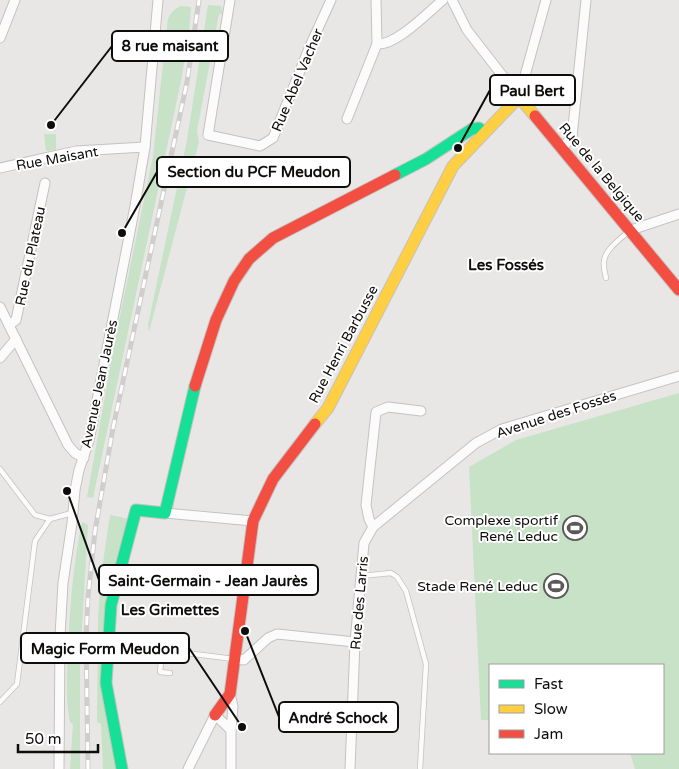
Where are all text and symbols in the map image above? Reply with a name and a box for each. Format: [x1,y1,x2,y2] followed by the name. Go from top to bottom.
[268,25,327,134] street label: Rue Abel Vacher
[112,31,228,61] callout: 8 rue maisant
[122,37,219,55] text: 8 rue maisant
[490,75,575,105] callout: Paul Bert
[499,82,565,100] text: Paul Bert
[555,119,648,225] street label: Rue de la Belgique
[15,143,100,174] street label: Rue Maisant
[157,157,350,187] callout: Section du PCF Meudon
[168,163,341,181] text: Section du PCF Meudon
[12,205,49,307] street label: Rue du Plateau
[468,256,544,274] district label: Les Fossés
[305,282,382,406] street label: Rue Henri Barbusse
[78,318,121,450] street label: Avenue Jean Jaurès
[494,387,619,442] street label: Avenue des Fossés
[444,512,559,545] place label: Complexe sportif René Leduc
[562,515,588,541] sports icon: Complexe sportif René Leduc
[347,555,372,651] street label: Rue des Larris
[99,565,318,595] callout: Saint-Germain - Jean Jaurès
[108,572,308,590] text: Saint-Germain - Jean Jaurès
[543,573,569,599] sports icon: Stade René Leduc
[417,578,538,595] place label: Stade René Leduc
[121,601,219,619] district label: Les Grimettes
[21,633,189,663] callout: Magic Form Meudon
[31,640,179,659] text: Magic Form Meudon
[489,664,664,754] legend
[534,675,564,693] text: Fast
[534,700,568,718] text: Slow
[279,702,398,732] callout: André Schock
[288,709,388,727] text: André Schock
[18,722,98,754] scale bar
[534,725,563,743] text: Jam
[25,730,62,748] text: 50 m

